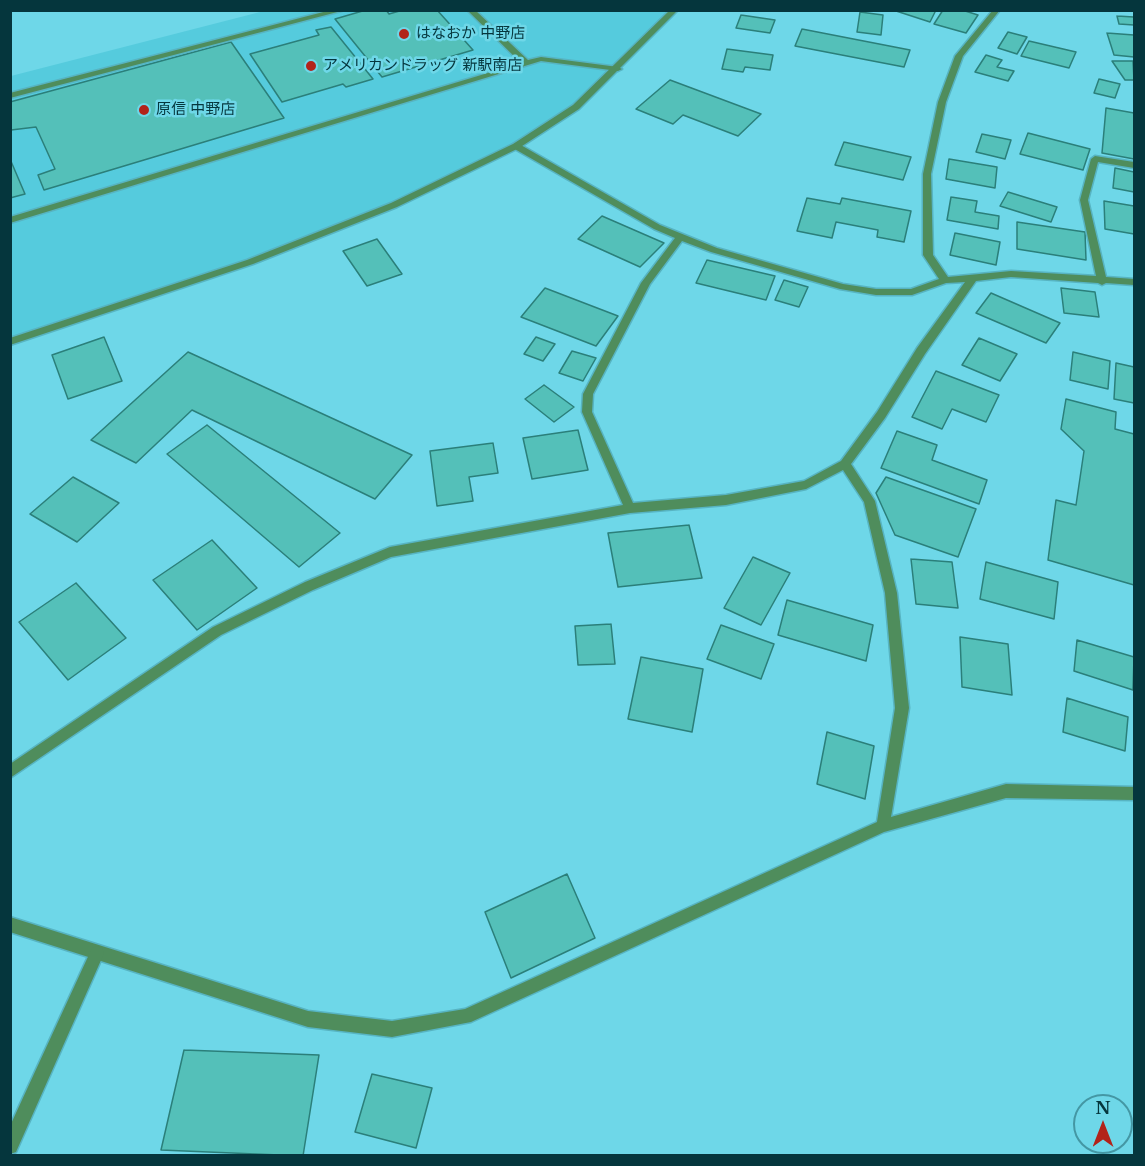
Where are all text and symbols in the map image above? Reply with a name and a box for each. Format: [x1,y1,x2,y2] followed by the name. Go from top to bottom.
[416,25,525,43] place label: はなおか 中野店
[397,27,411,41] marker: はなおか 中野店
[323,57,522,75] place label: アメリカンドラッグ 新駅南店
[304,59,318,73] marker: アメリカンドラッグ 新駅南店
[156,101,235,119] place label: 原信 中野店
[137,103,151,117] marker: 原信 中野店
[1073,1094,1133,1154] north arrow
[1095,1098,1111,1118] text: N

